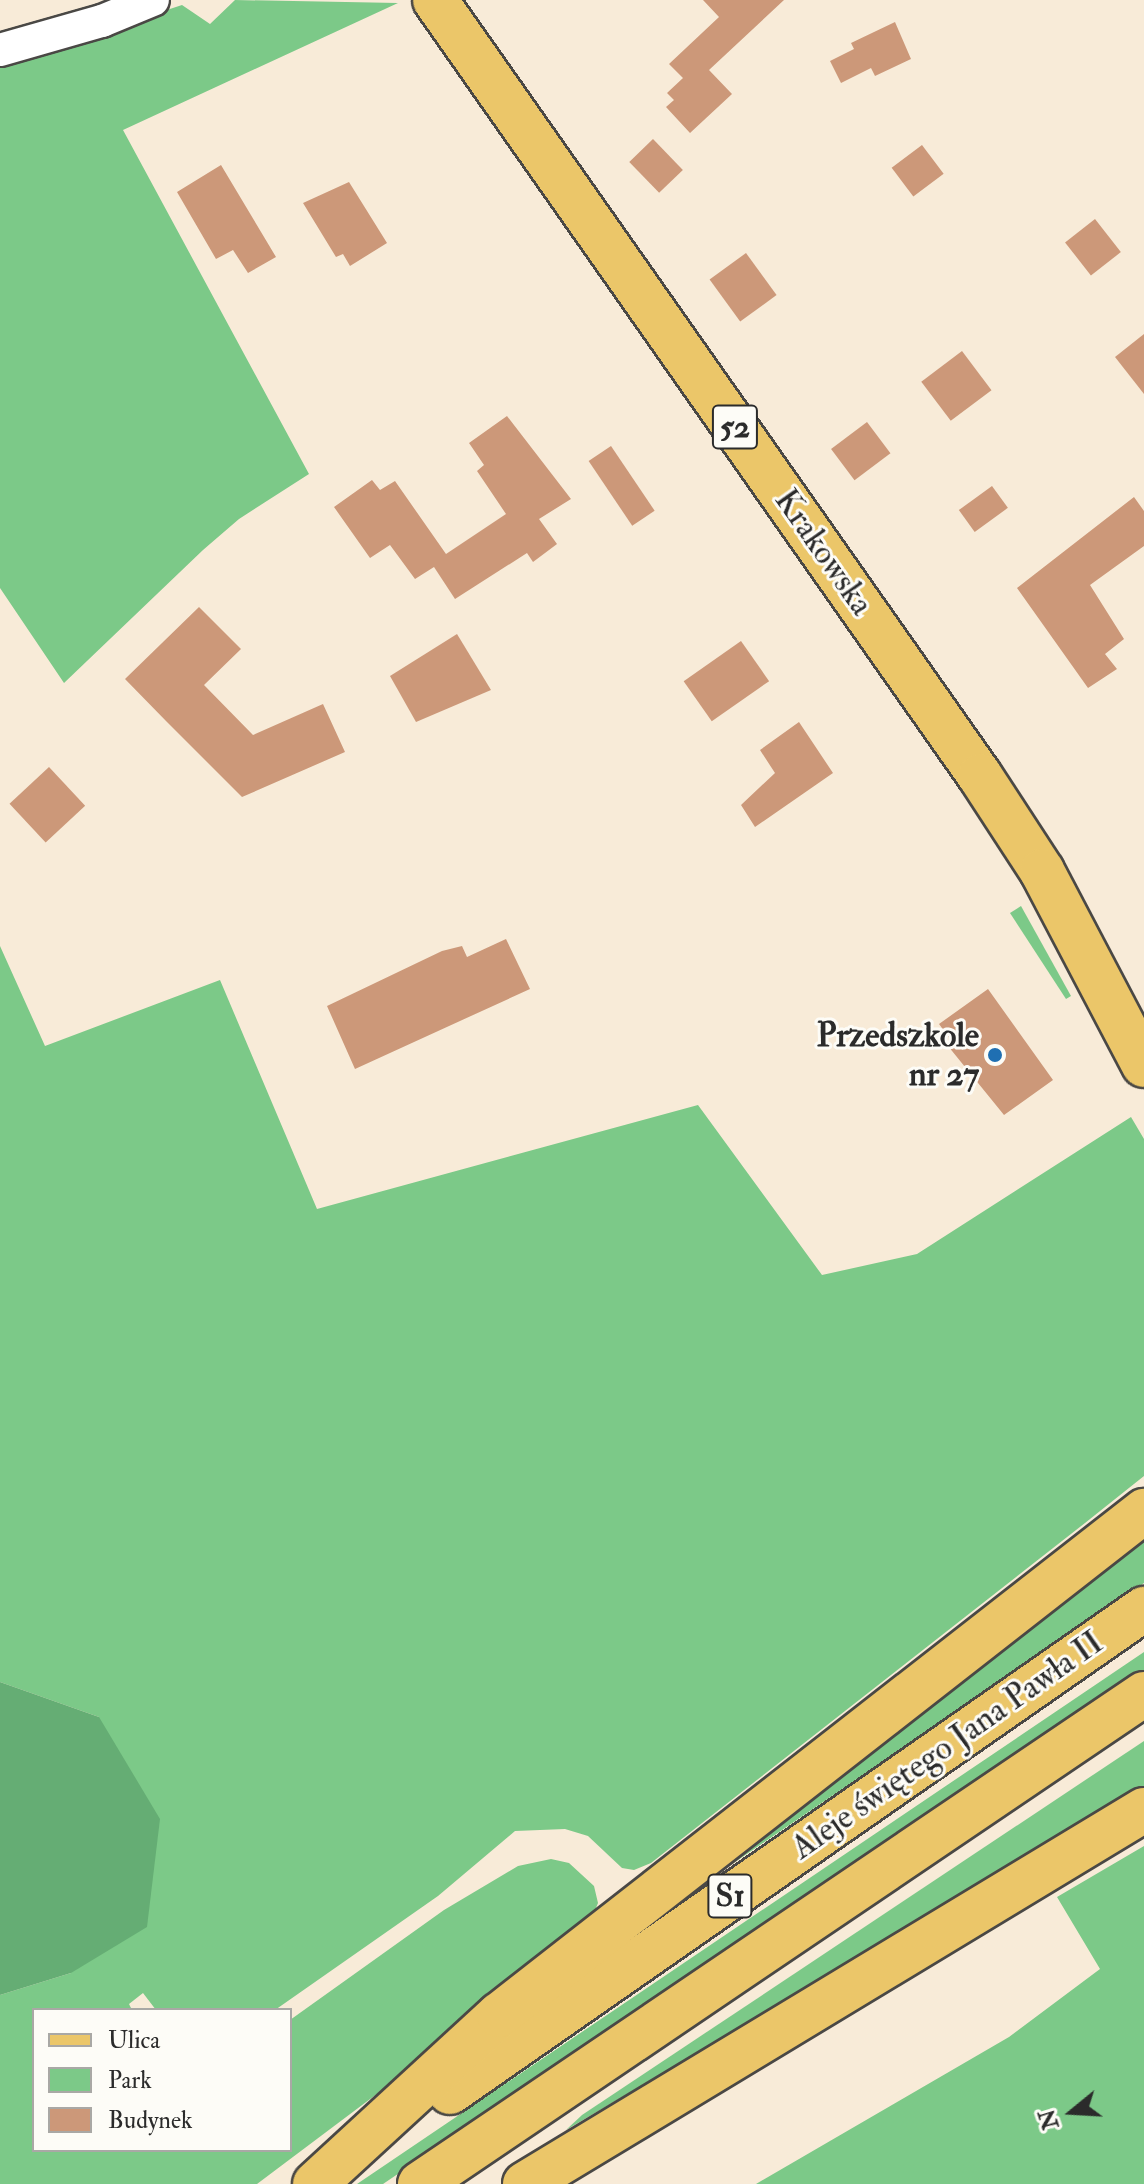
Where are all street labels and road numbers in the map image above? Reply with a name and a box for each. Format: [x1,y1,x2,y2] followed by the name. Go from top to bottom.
[711,399,759,455] road number: 52
[766,481,882,623] street label: Krakowska
[783,1622,1111,1868] street label: Aleje świętego Jana Pawła II
[706,1868,754,1924] road number: S1

